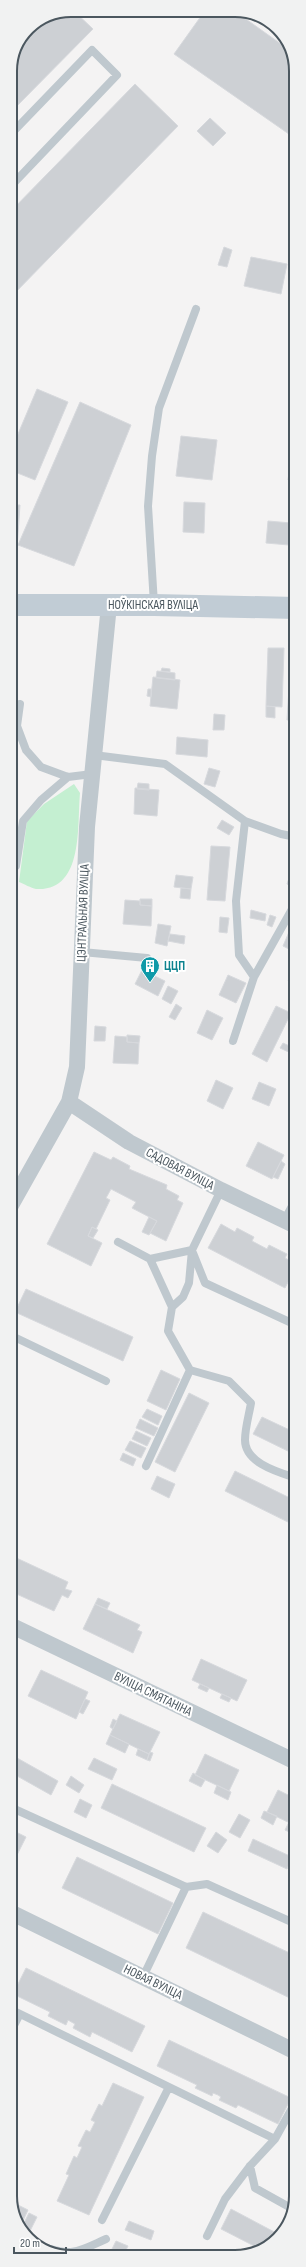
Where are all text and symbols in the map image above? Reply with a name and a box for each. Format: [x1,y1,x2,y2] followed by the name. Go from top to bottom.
[108,597,199,613] street label: НОЎКІНСКАЯ ВУЛІЦА
[73,863,93,962] street label: ЦЭНТРАЛЬНАЯ ВУЛІЦА
[139,955,161,983] building icon: ЦЦП
[164,958,185,974] place label: ЦЦП
[143,1144,217,1194] street label: САДОВАЯ ВУЛІЦА
[111,1668,195,1720] street label: ВУЛІЦА СМЯТАНІНА
[121,1961,185,2003] street label: НОВАЯ ВУЛІЦА
[14,2229,66,2255] scale bar
[20,2236,40,2251] text: 20 m

